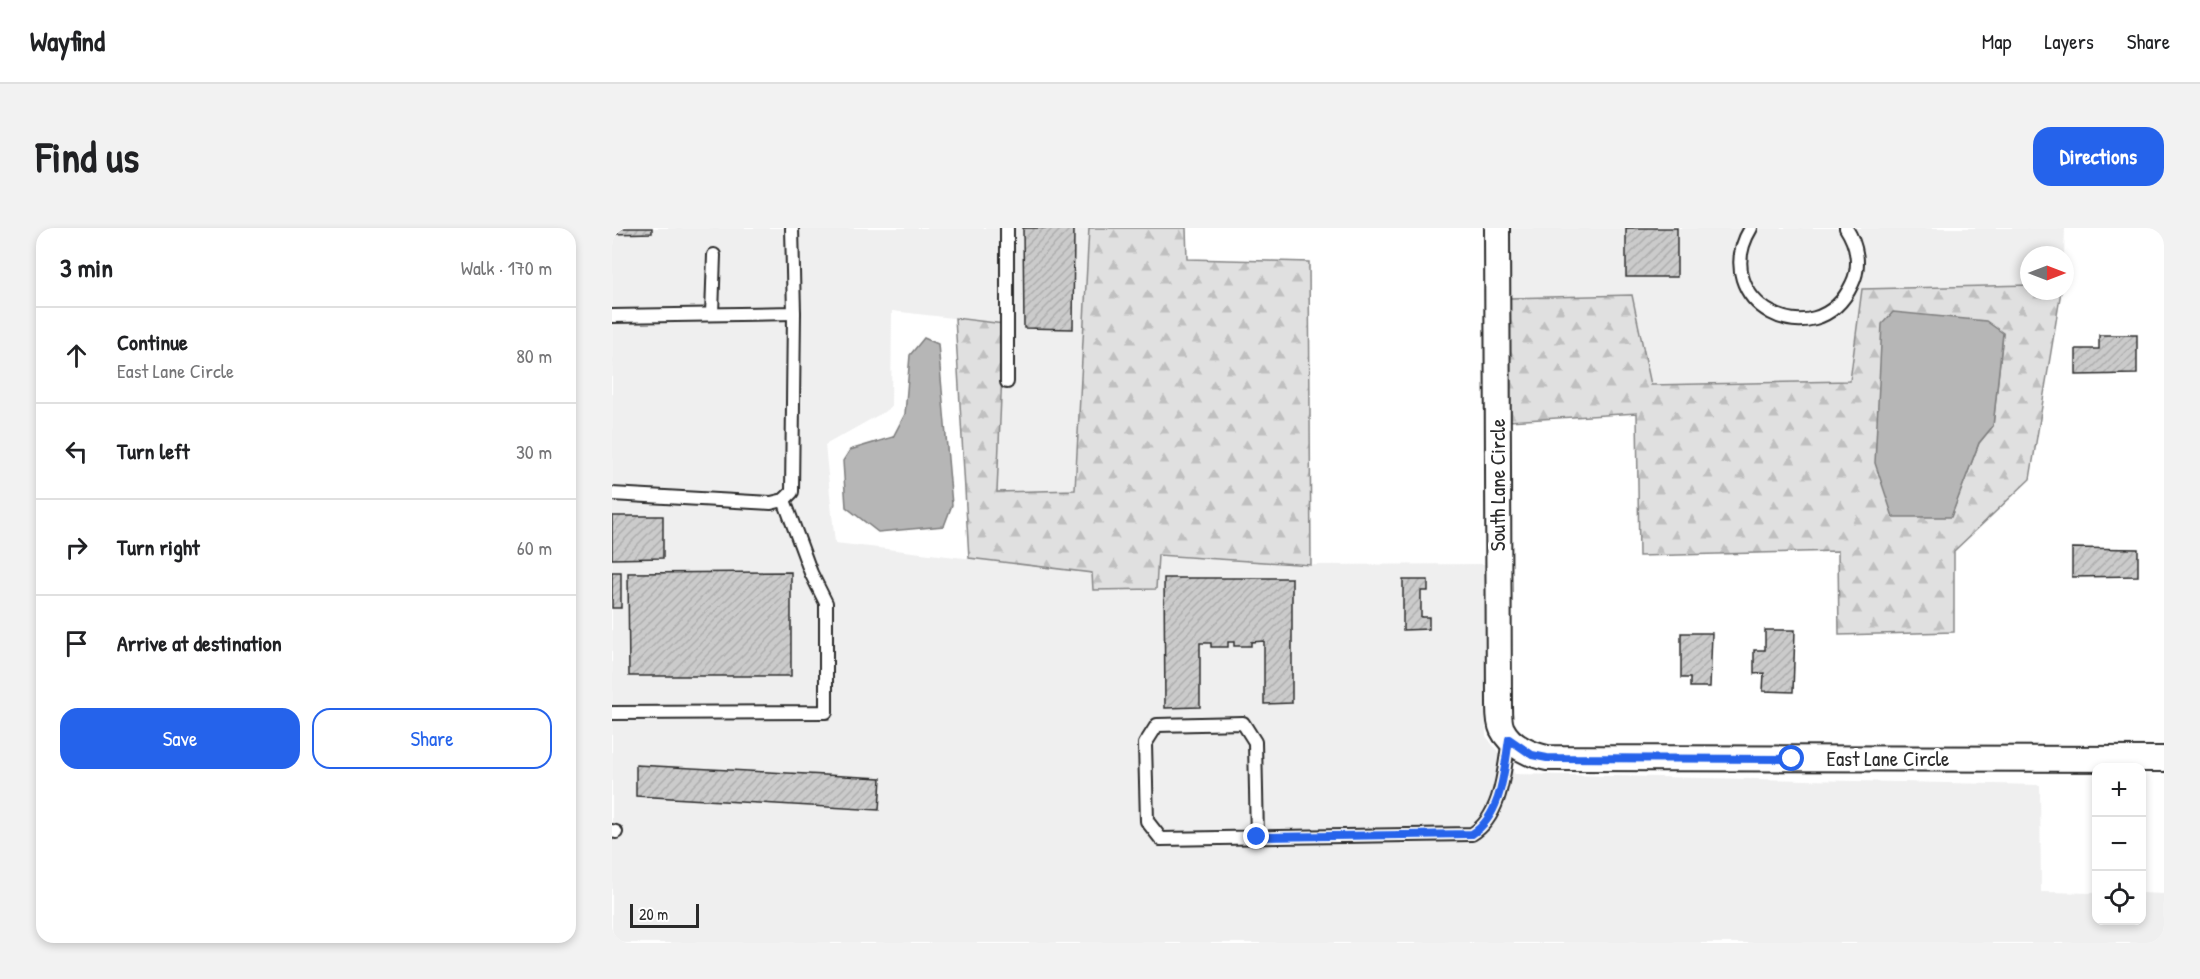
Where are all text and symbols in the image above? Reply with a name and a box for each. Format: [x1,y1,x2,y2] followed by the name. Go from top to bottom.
[30,22,105,60] text: Wayfind
[1982,27,2011,56] text: Map
[2044,27,2094,56] text: Layers
[2127,27,2170,56] text: Share
[2033,127,2164,186] button: Directions
[36,128,139,185] text: Find us
[2020,246,2074,300] north arrow
[60,250,113,285] text: 3 min
[461,254,552,281] text: Walk · 170 m
[117,327,188,357] text: Continue
[60,339,93,372] icon: ahead
[516,342,552,369] text: 80 m
[117,357,234,384] text: East Lane Circle
[1483,419,1512,551] street label: South Lane Circle
[60,435,93,468] icon: left
[117,436,190,466] text: Turn left
[516,438,552,465] text: 30 m
[60,531,93,564] icon: right
[117,532,200,562] text: Turn right
[517,534,552,561] text: 60 m
[60,627,93,660] icon: arrive
[117,628,282,658] text: Arrive at destination
[60,708,300,769] button: Save
[312,708,552,769] button: Share
[1827,744,1949,773] street label: East Lane Circle
[1778,745,1804,771] route start
[2092,763,2146,925] map controls
[2092,763,2146,817] button: +
[2092,817,2146,871] button: −
[1243,823,1269,849] route end
[2092,871,2146,925] button: locate
[630,901,699,928] scale bar
[639,903,668,925] text: 20 m

